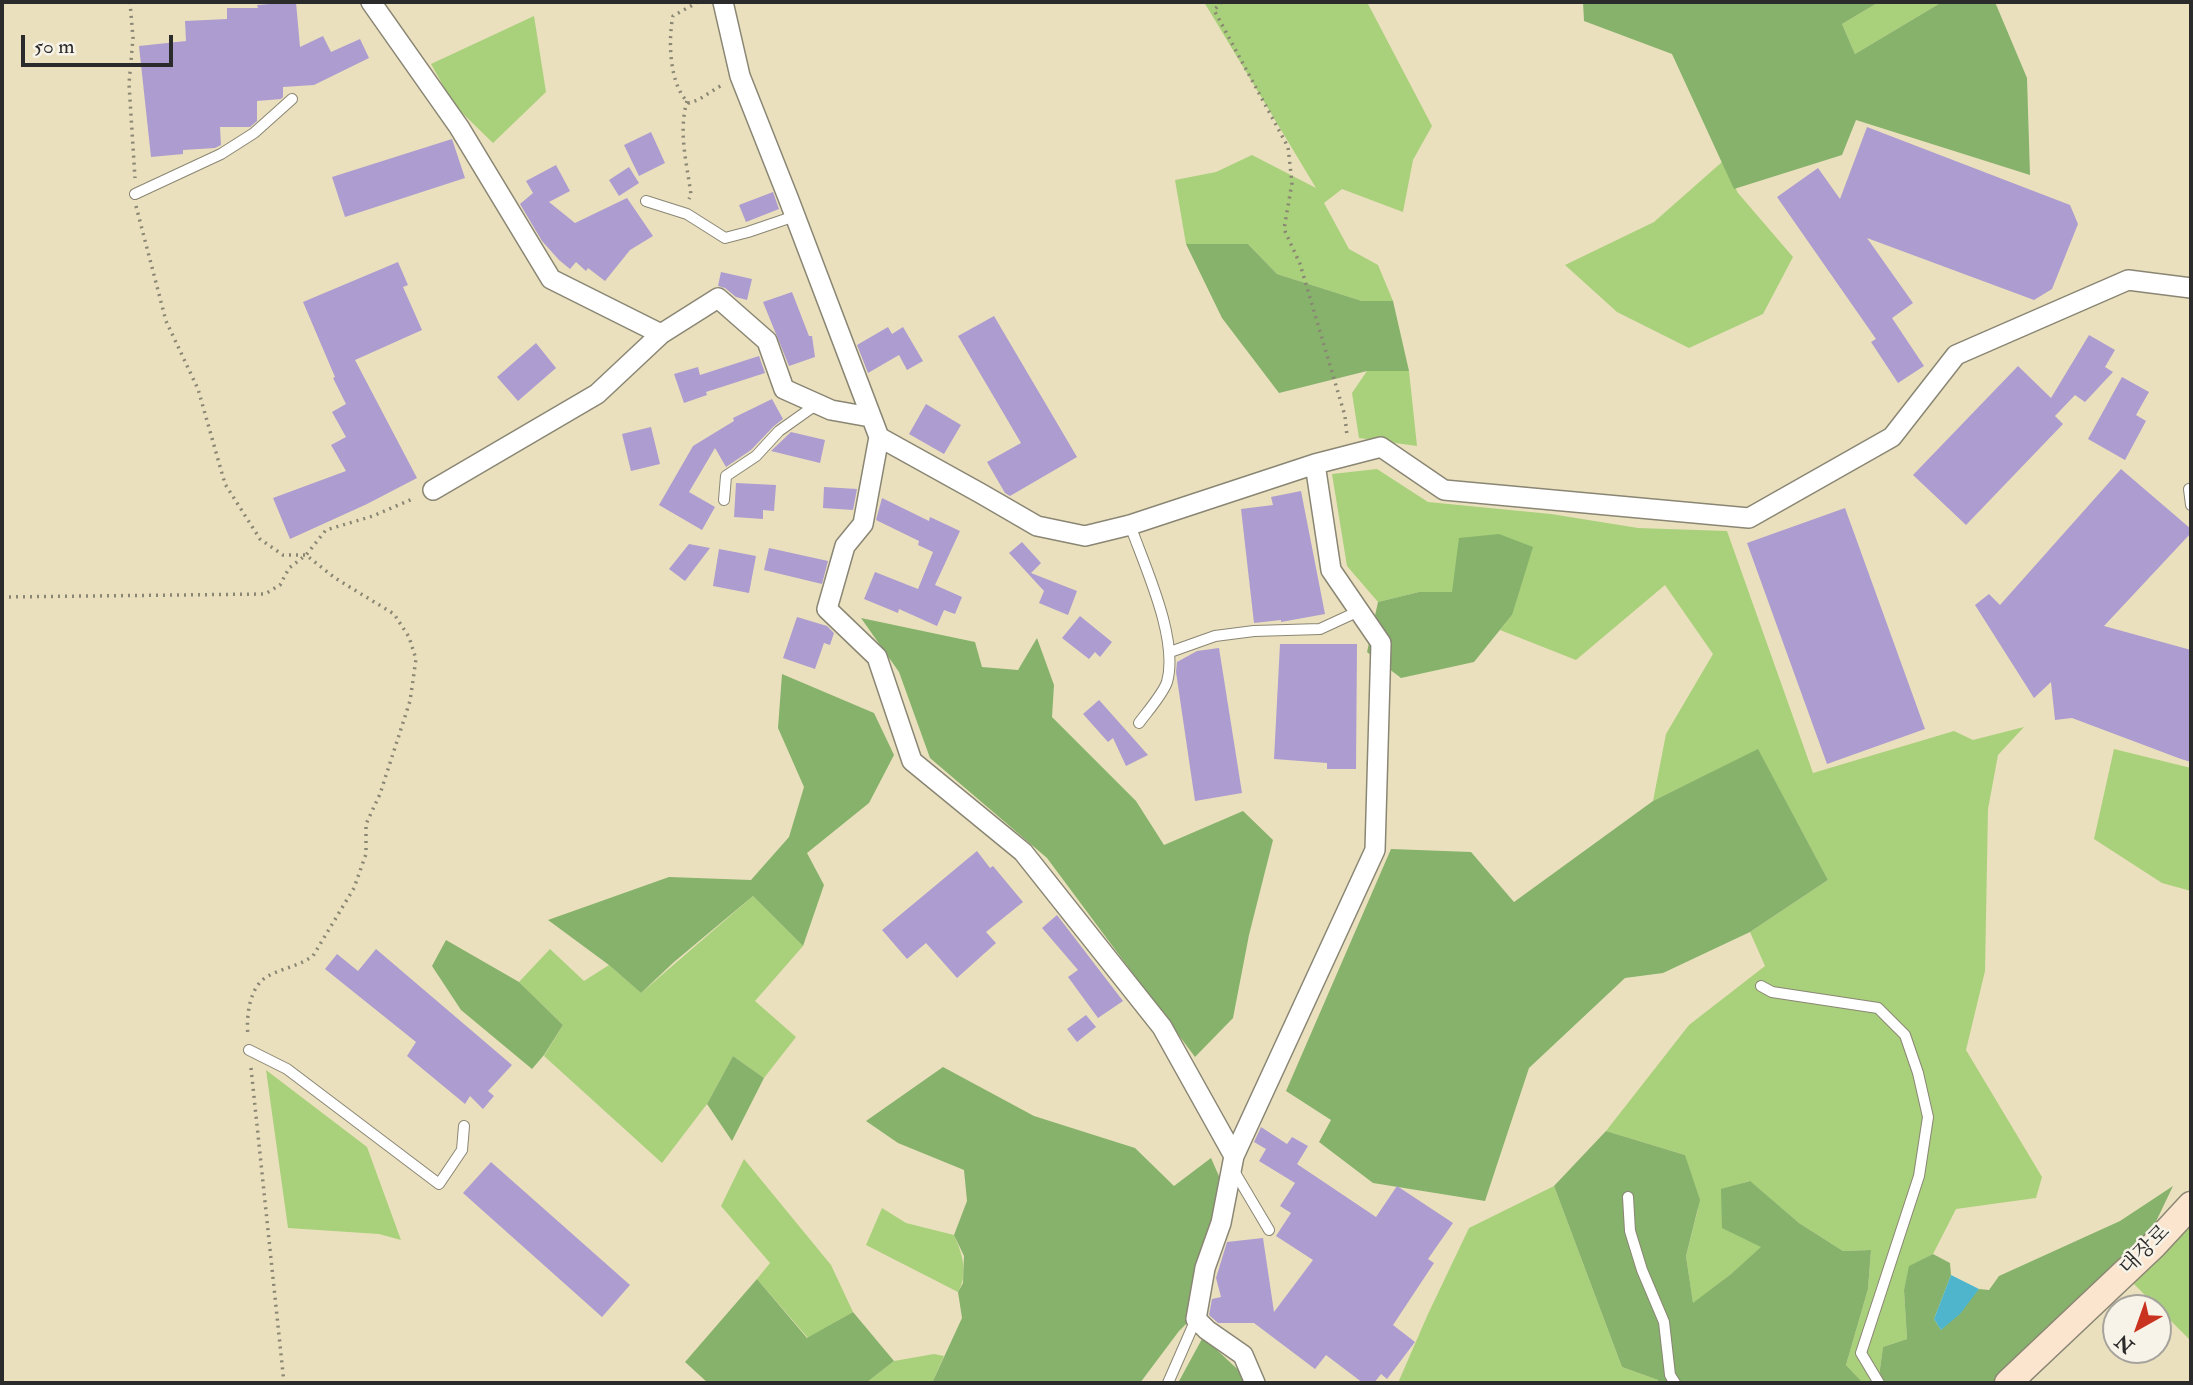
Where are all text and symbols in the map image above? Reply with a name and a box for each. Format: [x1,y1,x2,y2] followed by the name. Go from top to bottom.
[24,21,177,65] scale bar
[34,33,75,60] text: 50 m
[2116,1221,2176,1281] street label: 대장로
[2102,1294,2172,1364] north arrow
[2111,1329,2139,1358] text: N

